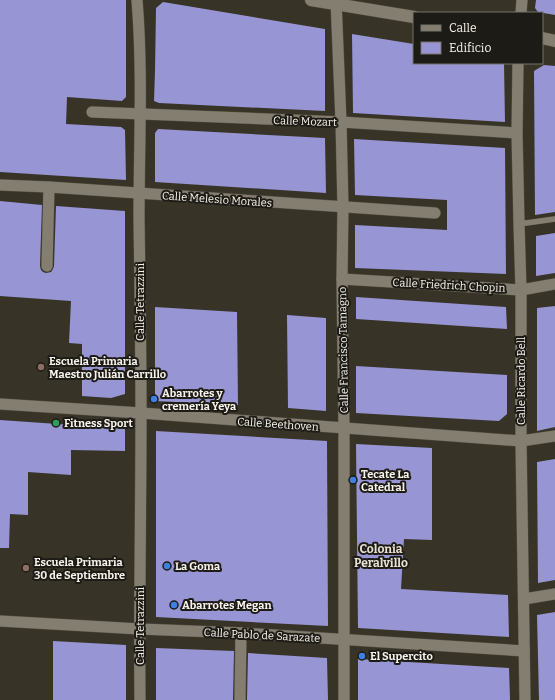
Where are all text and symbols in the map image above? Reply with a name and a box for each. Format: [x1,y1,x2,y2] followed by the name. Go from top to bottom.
[413,12,543,64] legend
[449,21,477,35] text: Calle
[449,41,491,55] text: Edificio
[273,114,337,129] street label: Calle Mozart
[162,189,272,210] street label: Calle Melesio Morales
[134,262,147,341] street label: Calle Tetrazzini
[392,276,506,295] street label: Calle Friedrich Chopin
[336,287,351,413] street label: Calle Francisco Tamagno
[515,337,528,425] street label: Calle Ricardo Bell
[49,355,166,381] place label: Escuela Primaria Maestro Julián Carrillo
[36,362,46,372] marker: Escuela Primaria Maestro Julián Carrillo
[162,387,237,413] place label: Abarrotes y cremería Yeya
[149,394,159,404] marker: Abarrotes y cremería Yeya
[237,415,319,434] street label: Calle Beethoven
[64,417,133,430] place label: Fitness Sport
[51,418,61,428] marker: Fitness Sport
[361,468,410,494] place label: Tecate La Catedral
[348,475,358,485] marker: Tecate La Catedral
[354,542,408,570] district label: Colonia Peralvillo
[34,556,125,582] place label: Escuela Primaria 30 de Septiembre
[175,560,221,573] place label: La Goma
[162,561,172,571] marker: La Goma
[21,563,31,573] marker: Escuela Primaria 30 de Septiembre
[134,586,147,665] street label: Calle Tetrazzini
[182,599,271,612] place label: Abarrotes Megan
[169,600,179,610] marker: Abarrotes Megan
[203,626,321,645] street label: Calle Pablo de Sarazate
[370,650,433,663] place label: El Supercito
[357,651,367,661] marker: El Supercito

